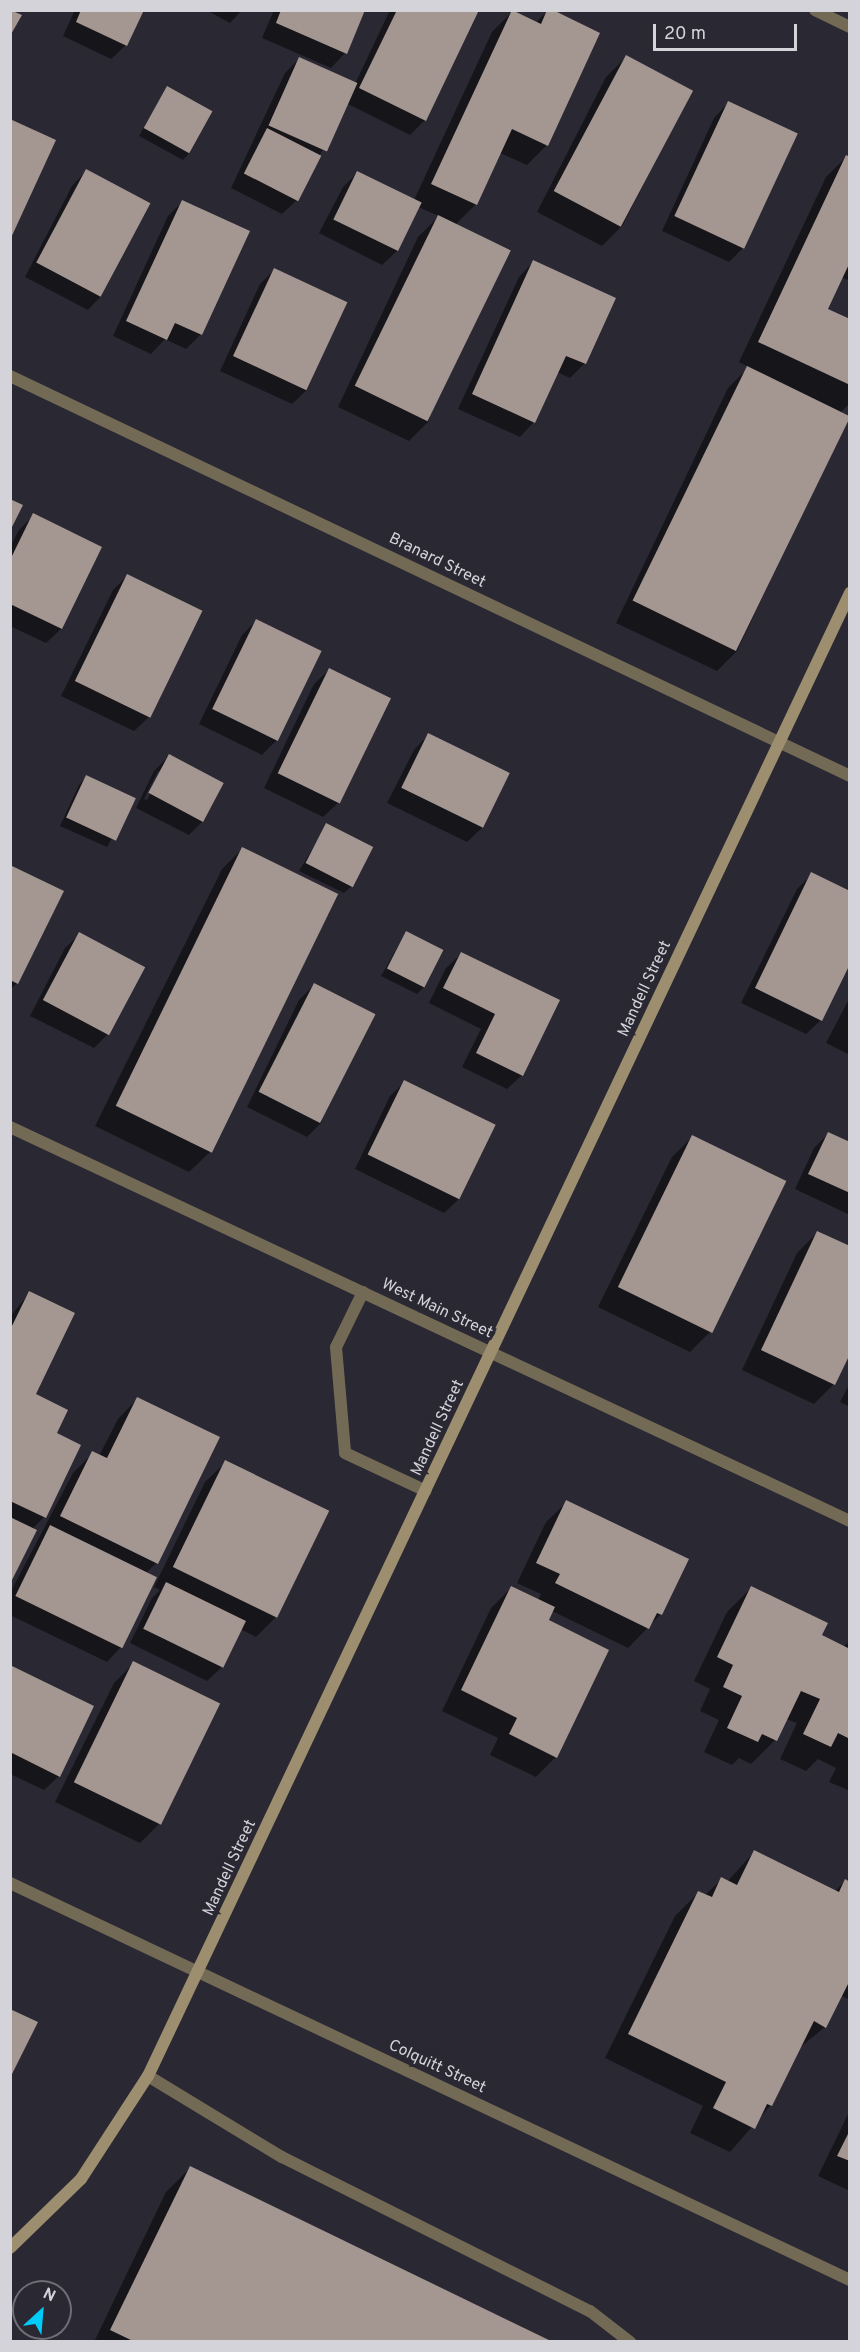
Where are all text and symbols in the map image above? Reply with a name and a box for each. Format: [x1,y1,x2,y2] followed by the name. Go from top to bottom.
[656,12,800,50] scale bar
[664,23,706,46] text: 20 m
[385,529,489,593] street label: Branard Street
[614,938,676,1040] street label: Mandell Street
[378,1275,496,1343] street label: West Main Street
[407,1377,469,1479] street label: Mandell Street
[199,1817,261,1919] street label: Mandell Street
[385,2036,489,2098] street label: Colquitt Street
[12,2280,72,2340] north arrow
[39,2284,59,2307] text: N

